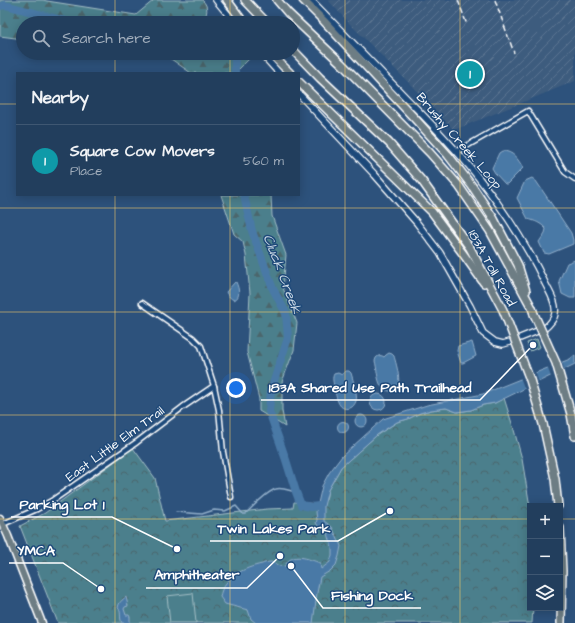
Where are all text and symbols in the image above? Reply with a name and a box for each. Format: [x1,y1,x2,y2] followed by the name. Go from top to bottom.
[16,16,300,60] search box
[30,27,52,49] icon: search
[62,28,151,49] text: Search here
[457,59,483,89] pin: 1
[32,86,89,110] text: Nearby
[411,89,506,194] street label: Brushy Creek Loop
[70,141,215,162] text: Square Cow Movers
[44,152,46,170] text: 1
[243,152,284,170] text: 560 m
[70,162,102,180] text: Place
[464,227,521,310] street label: 183A Toll Road
[258,231,306,317] water label: Cluck Creek
[261,374,480,400] callout: 183A Shared Use Path Trailhead
[226,378,246,398] your location
[269,378,472,398] text: 183A Shared Use Path Trailhead
[62,402,168,486] street label: East Little Elm Trail
[11,491,112,517] callout: Parking Lot 1
[20,495,105,516] text: Parking Lot 1
[527,503,563,611] map controls
[527,503,563,539] button: +
[210,515,338,541] callout: Twin Lakes Park
[217,519,331,539] text: Twin Lakes Park
[9,537,63,563] callout: YMCA
[527,539,563,575] button: −
[17,541,56,561] text: YMCA
[146,562,247,588] callout: Amphitheater
[155,565,240,585] text: Amphitheater
[527,575,563,611] button: layers
[323,582,421,608] callout: Fishing Dock
[331,586,413,607] text: Fishing Dock

